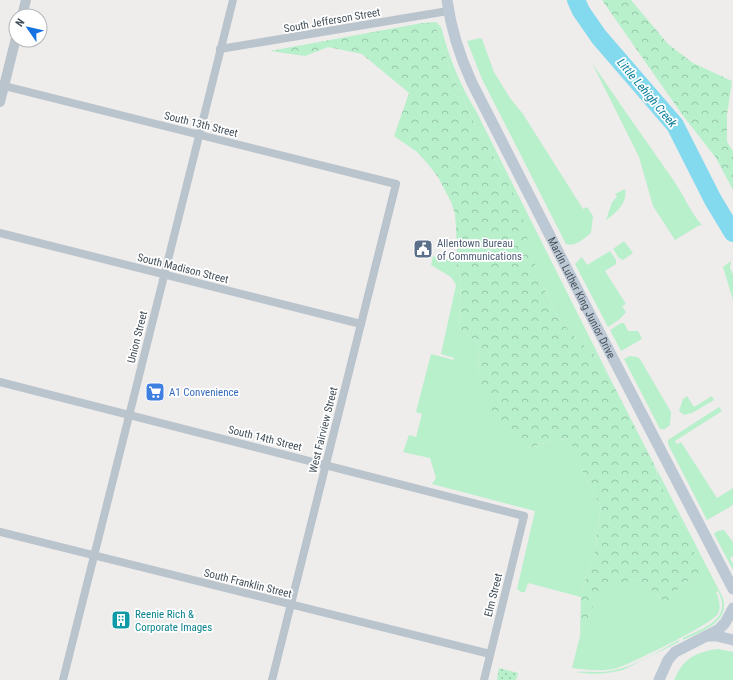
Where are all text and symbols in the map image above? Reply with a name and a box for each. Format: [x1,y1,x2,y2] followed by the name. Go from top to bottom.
[283,6,381,35] street label: South Jefferson Street
[8,8,48,48] north arrow
[13,16,28,29] text: N
[614,56,680,131] water label: Little Lehigh Creek
[163,109,239,140] street label: South 13th Street
[545,235,618,361] street label: Martin Luther King Junior Drive
[437,237,522,263] place label: Allentown Bureau of Communications
[412,238,434,260] public building icon: Allentown Bureau of Communications
[136,251,230,286] street label: South Madison Street
[125,310,150,364] street label: Union Street
[144,381,166,403] supermarket icon: A1 Convenience
[169,386,239,399] place label: A1 Convenience
[306,386,340,475] street label: West Fairview Street
[227,423,303,454] street label: South 14th Street
[203,566,293,601] street label: South Franklin Street
[482,572,505,618] street label: Elm Street
[135,608,212,634] place label: Reenie Rich & Corporate Images
[110,609,132,631] building icon: Reenie Rich & Corporate Images

